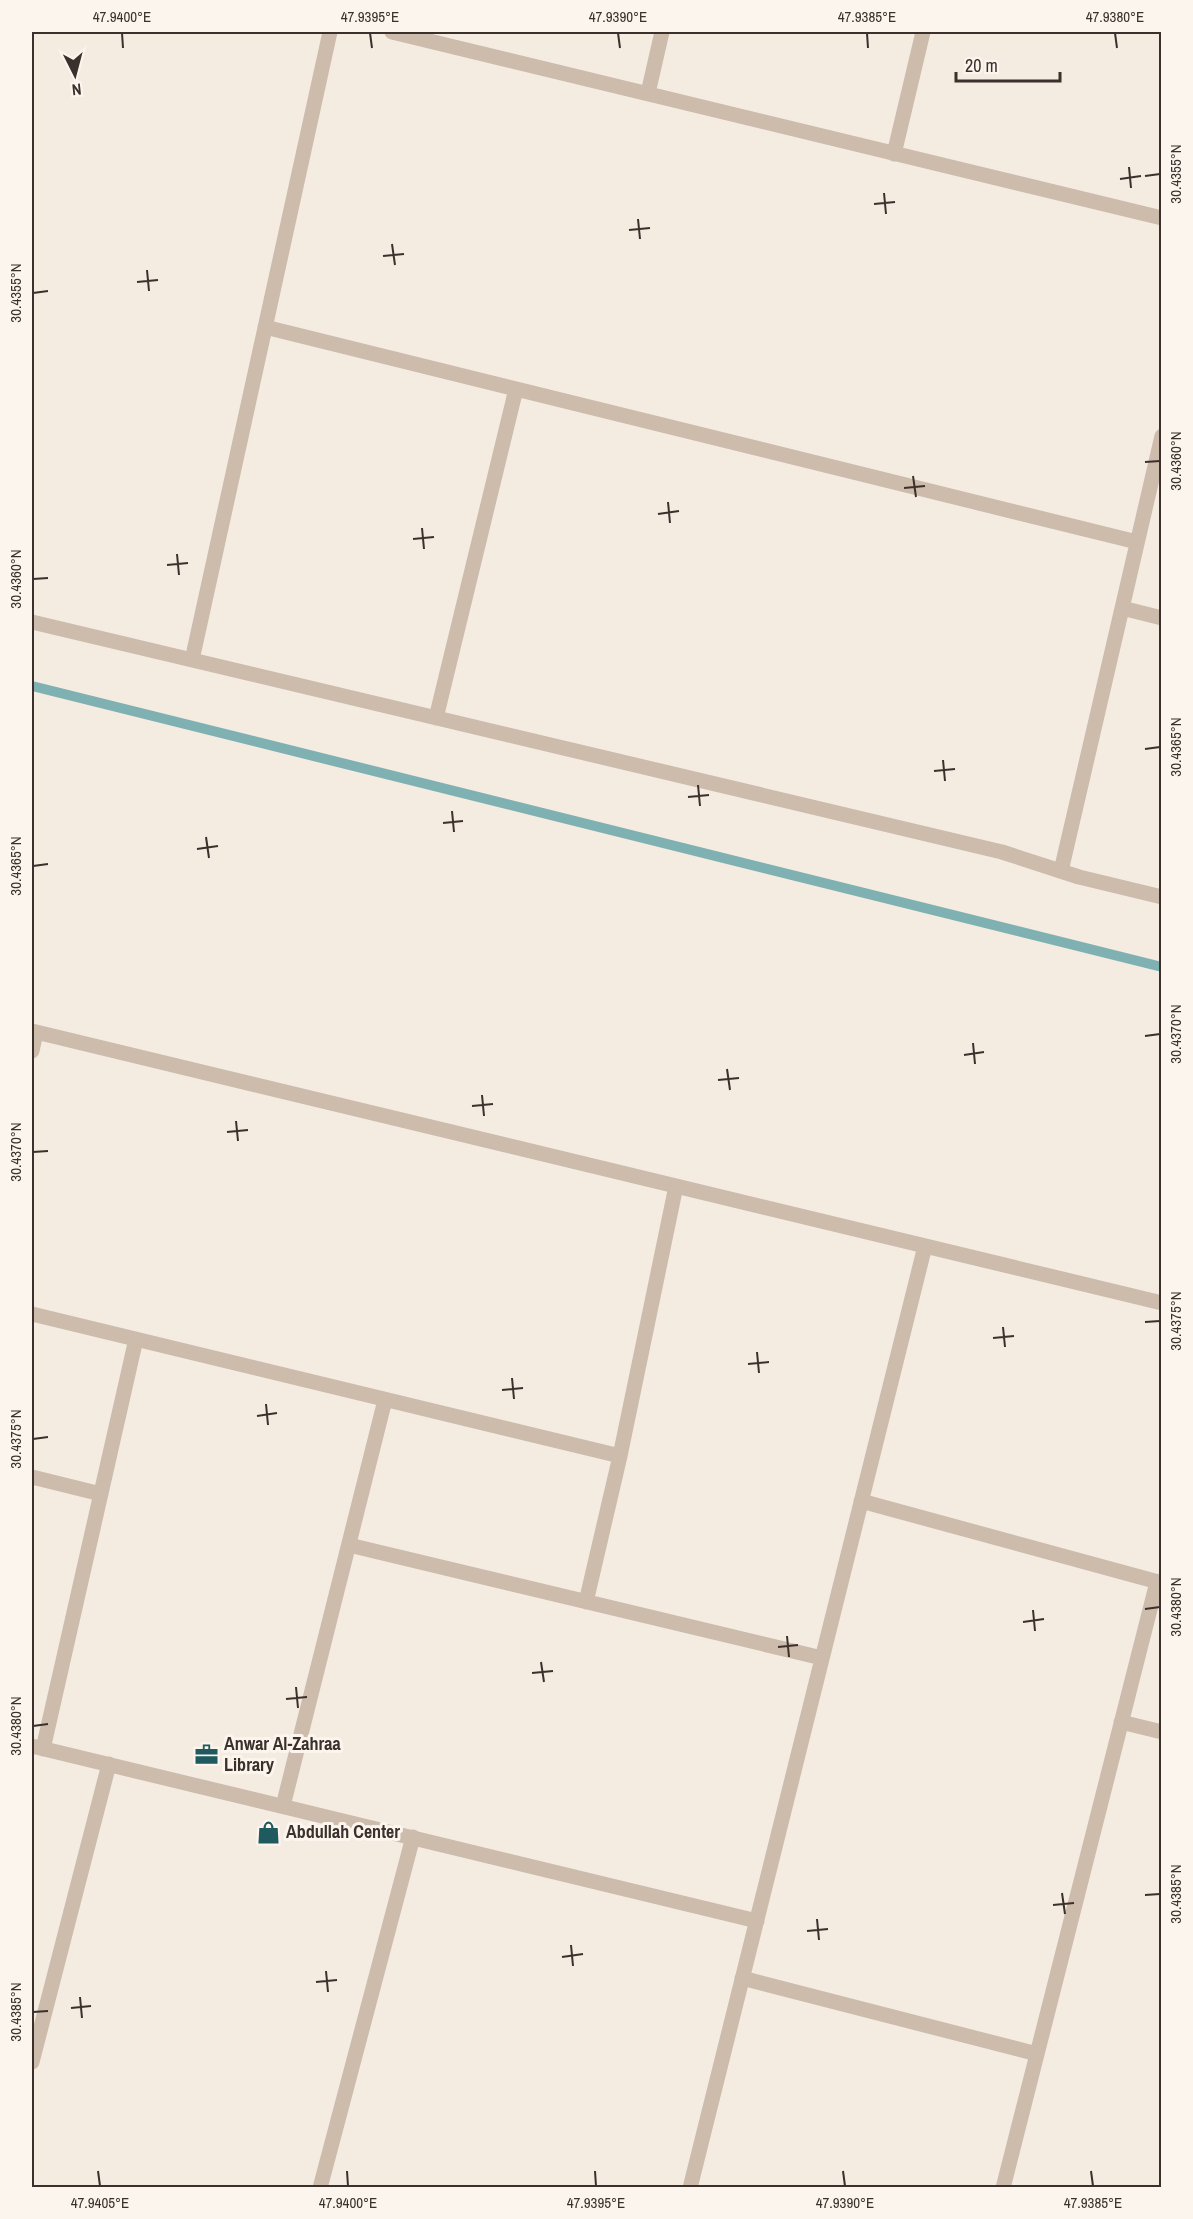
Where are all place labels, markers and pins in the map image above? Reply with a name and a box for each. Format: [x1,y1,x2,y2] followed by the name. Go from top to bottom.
[224,1731,342,1777] place label: Anwar Al-Zahraa Library
[193,1741,219,1767] office icon: Anwar Al-Zahraa Library
[255,1819,281,1845] shop icon: Abdullah Center
[286,1819,400,1844] place label: Abdullah Center

